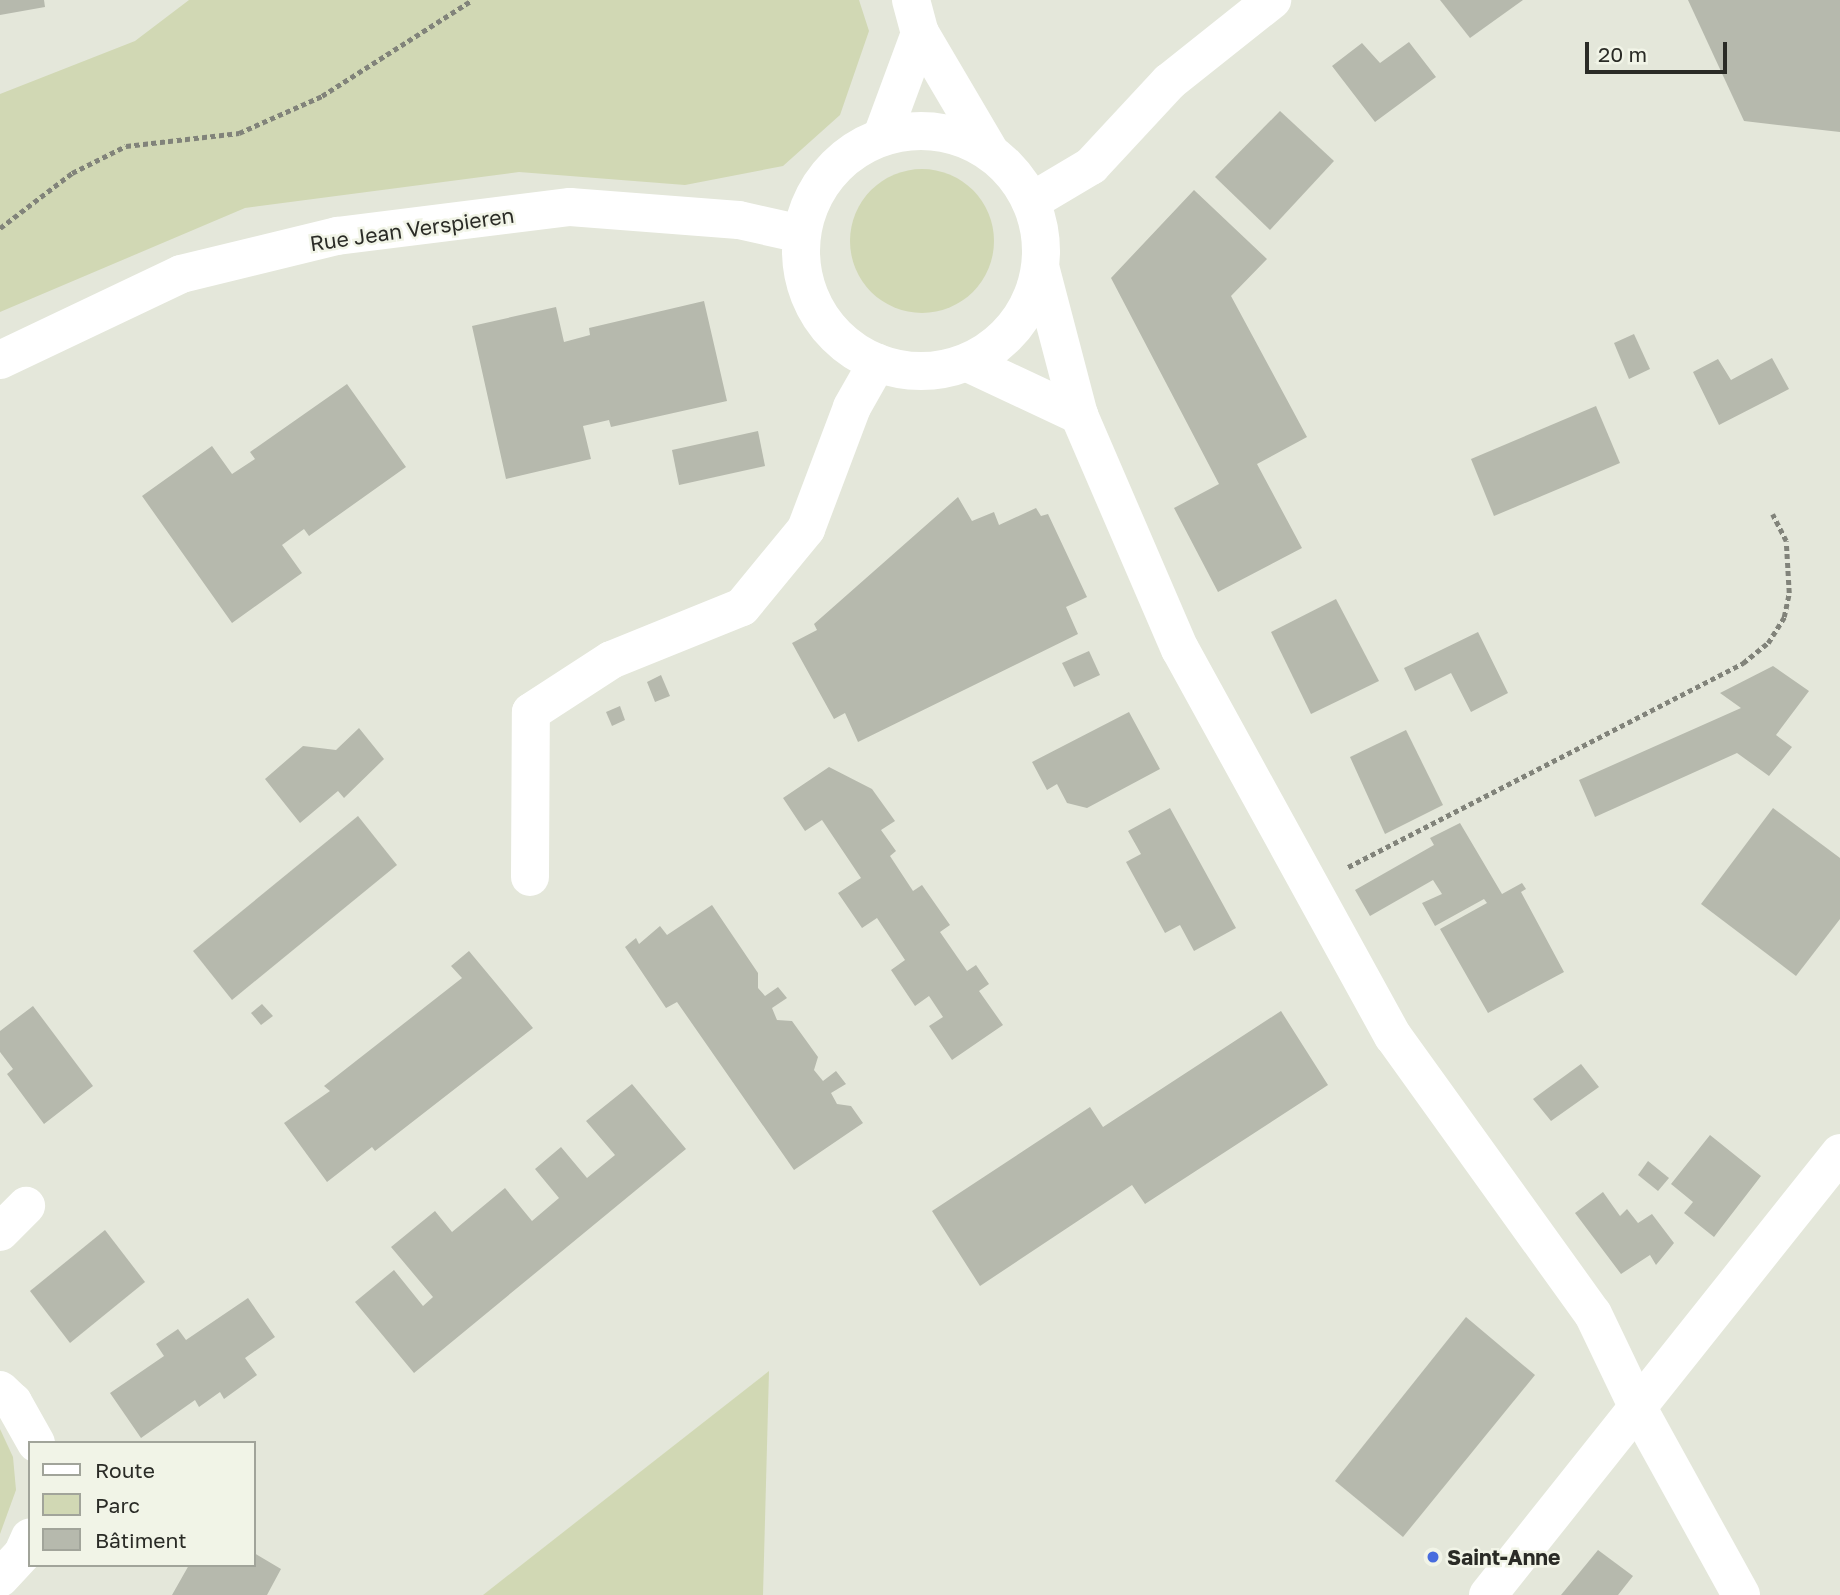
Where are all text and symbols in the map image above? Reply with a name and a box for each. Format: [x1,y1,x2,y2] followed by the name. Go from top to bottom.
[1588,28,1730,72] scale bar
[1598,41,1647,67] text: 20 m
[308,202,516,256] street label: Rue Jean Verspieren
[28,1441,256,1567] legend
[95,1457,155,1483] text: Route
[95,1492,140,1518] text: Parc
[95,1527,187,1553] text: Bâtiment
[1447,1544,1560,1570] place label: Saint-Anne
[1425,1549,1441,1565] marker: Saint-Anne

